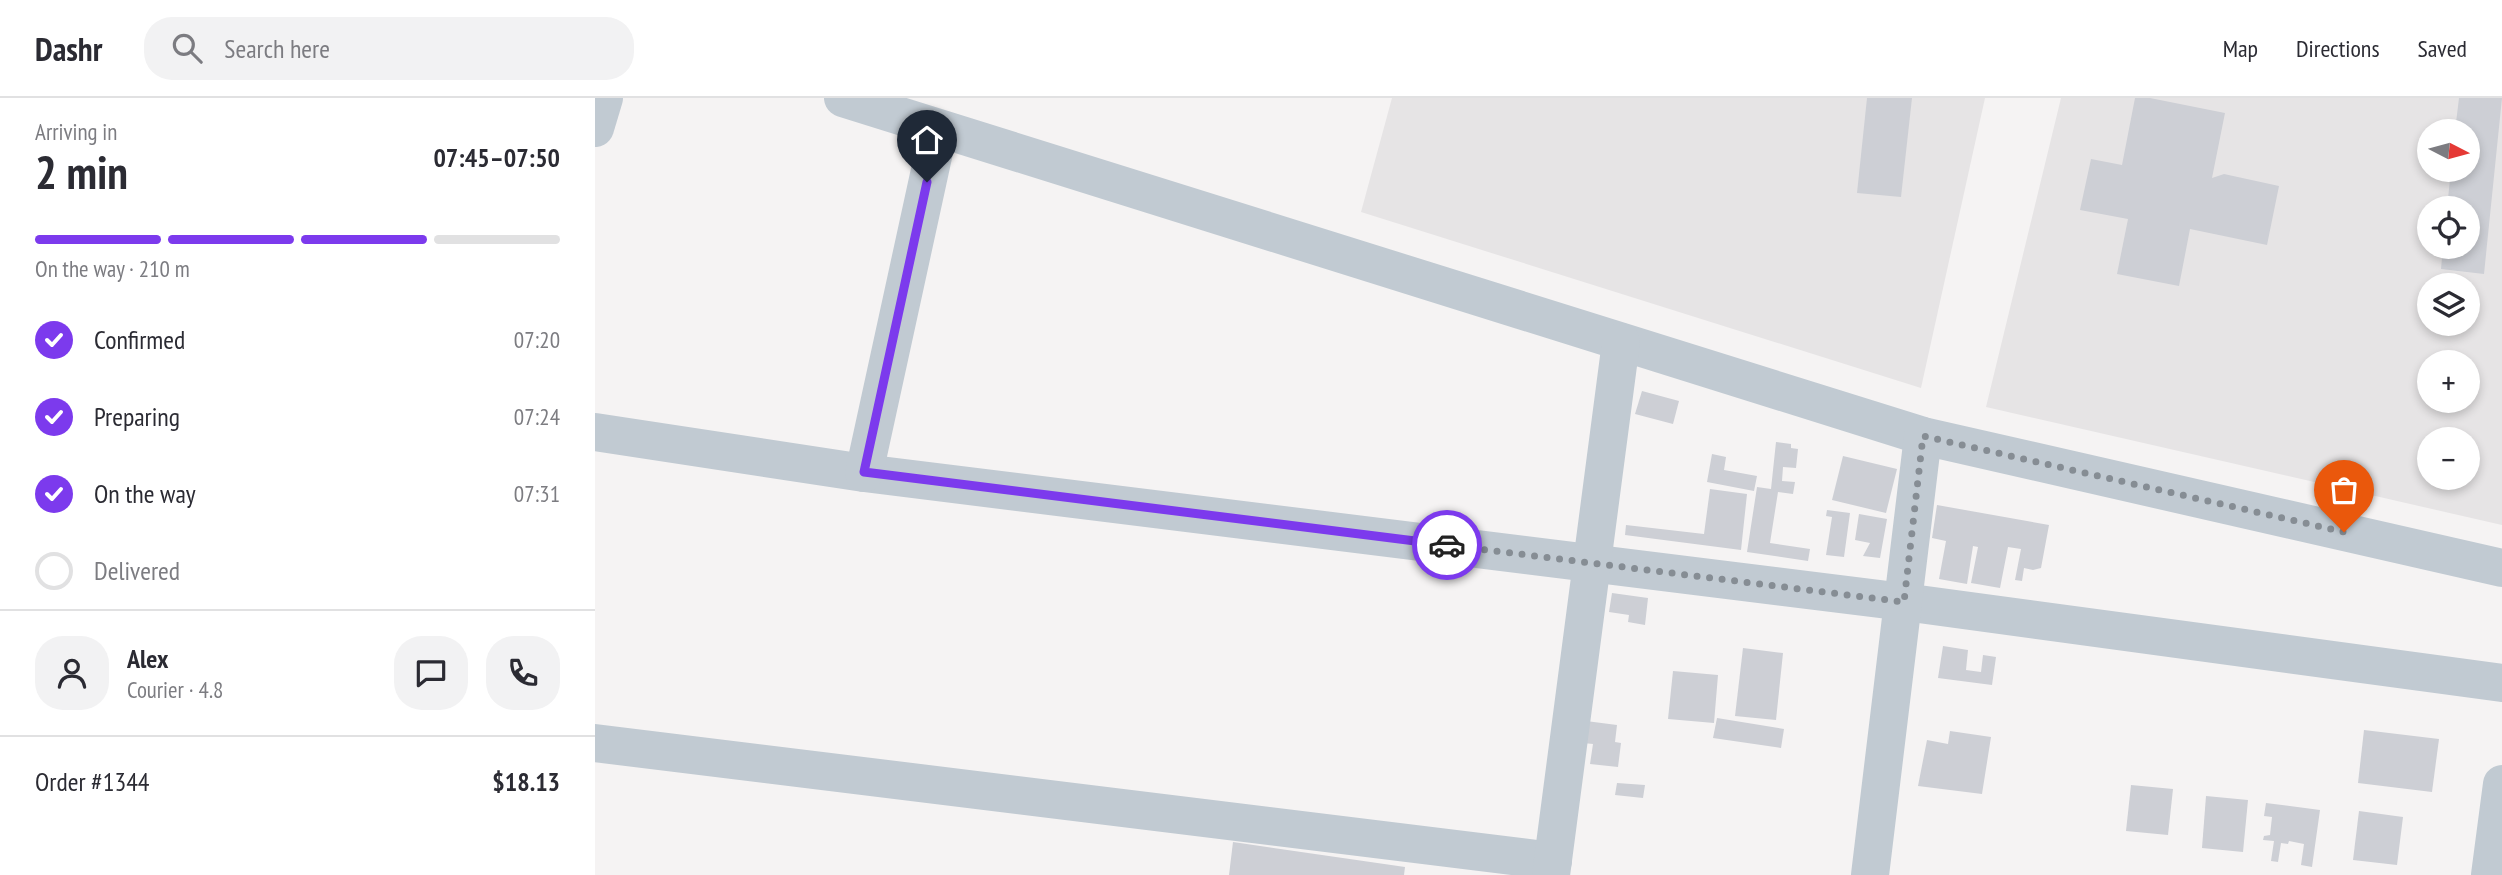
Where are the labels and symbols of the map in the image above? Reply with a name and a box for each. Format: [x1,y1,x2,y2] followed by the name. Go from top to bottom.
[897,110,957,182] pin
[2417,119,2480,182] north arrow
[2314,460,2374,532] pin
[1412,510,1482,580] courier

